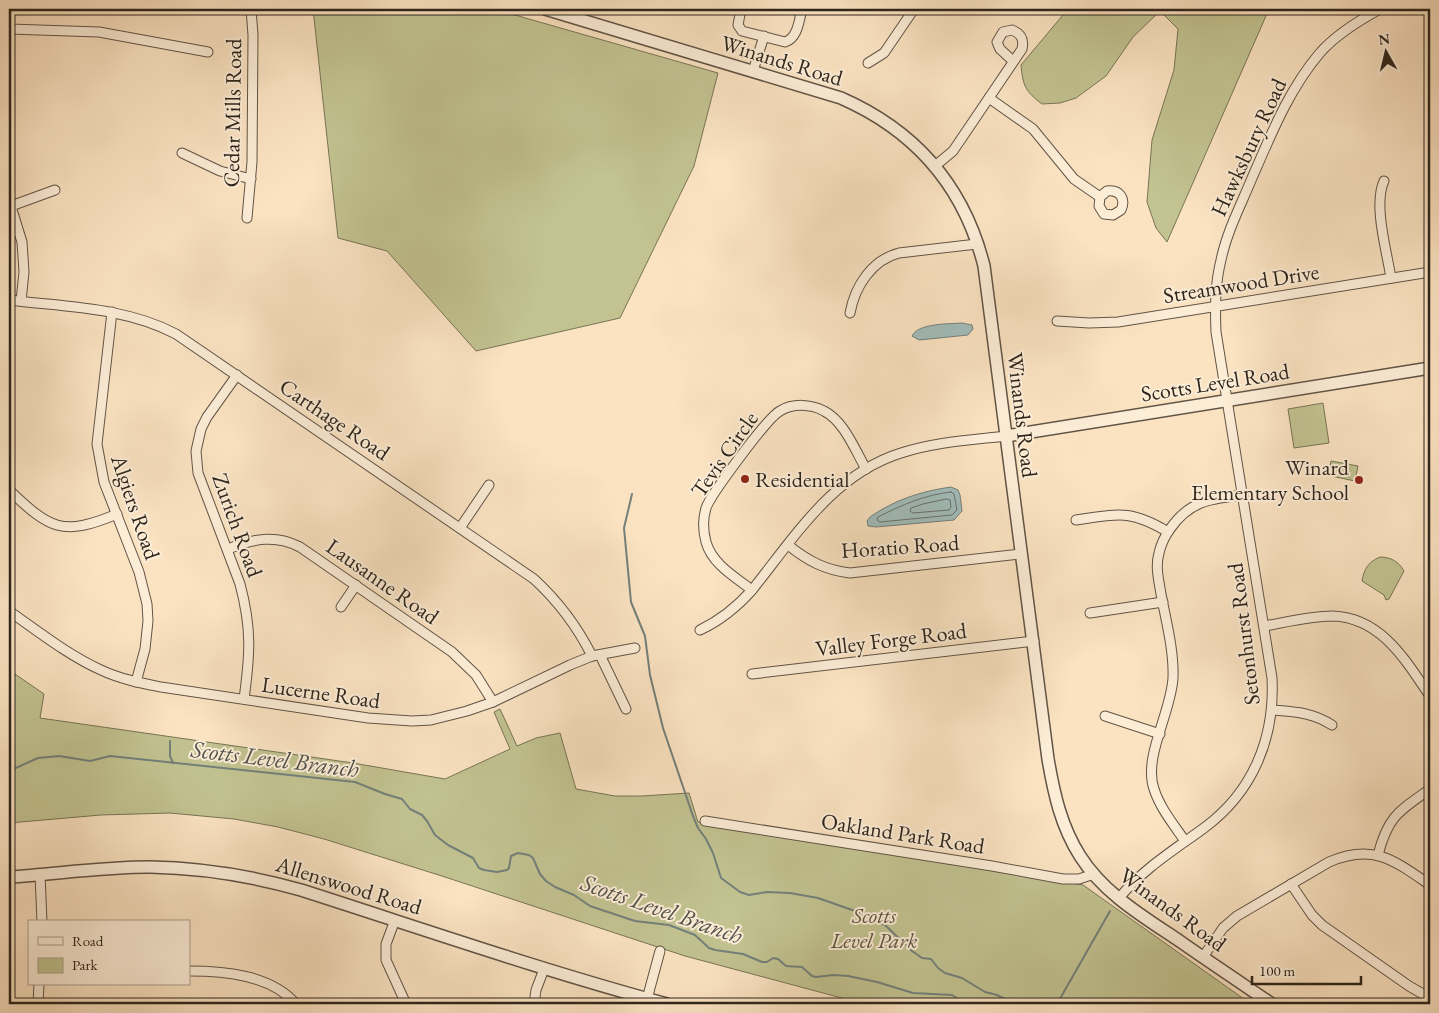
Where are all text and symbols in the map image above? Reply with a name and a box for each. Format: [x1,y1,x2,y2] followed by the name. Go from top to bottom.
[717,28,847,93] street label: Winands Road
[1362,28,1412,78] north arrow
[1377,29,1392,49] text: N
[217,37,248,188] street label: Cedar Mills Road
[1204,73,1293,221] street label: Hawksbury Road
[1161,257,1321,310] street label: Streamwood Drive
[1000,351,1045,480] street label: Winands Road
[1139,356,1292,409] street label: Scotts Level Road
[274,372,396,468] street label: Carthage Road
[684,405,765,503] street label: Tevis Circle
[104,450,167,564] street label: Algiers Road
[1191,453,1350,507] place label: Winard Elementary School
[755,465,849,494] place label: Residential
[205,469,270,582] street label: Zurich Road
[739,473,751,485] marker: Residential
[1353,474,1365,486] marker: Winard Elementary School
[840,528,961,565] street label: Horatio Road
[321,532,446,631] street label: Lausanne Road
[1220,560,1267,707] street label: Setonhurst Road
[814,616,969,663] street label: Valley Forge Road
[260,670,383,715] street label: Lucerne Road
[188,733,361,784] water label: Scotts Level Branch
[819,806,988,861] street label: Oakland Park Road
[271,849,426,922] street label: Allenswood Road
[1113,861,1233,959] street label: Winands Road
[576,866,747,951] water label: Scotts Level Branch
[829,901,918,955] park label: Scotts Level Park
[28,920,190,986] legend
[72,931,104,950] text: Road
[1252,953,1360,985] scale bar
[72,955,99,974] text: Park
[1259,961,1296,980] text: 100 m

